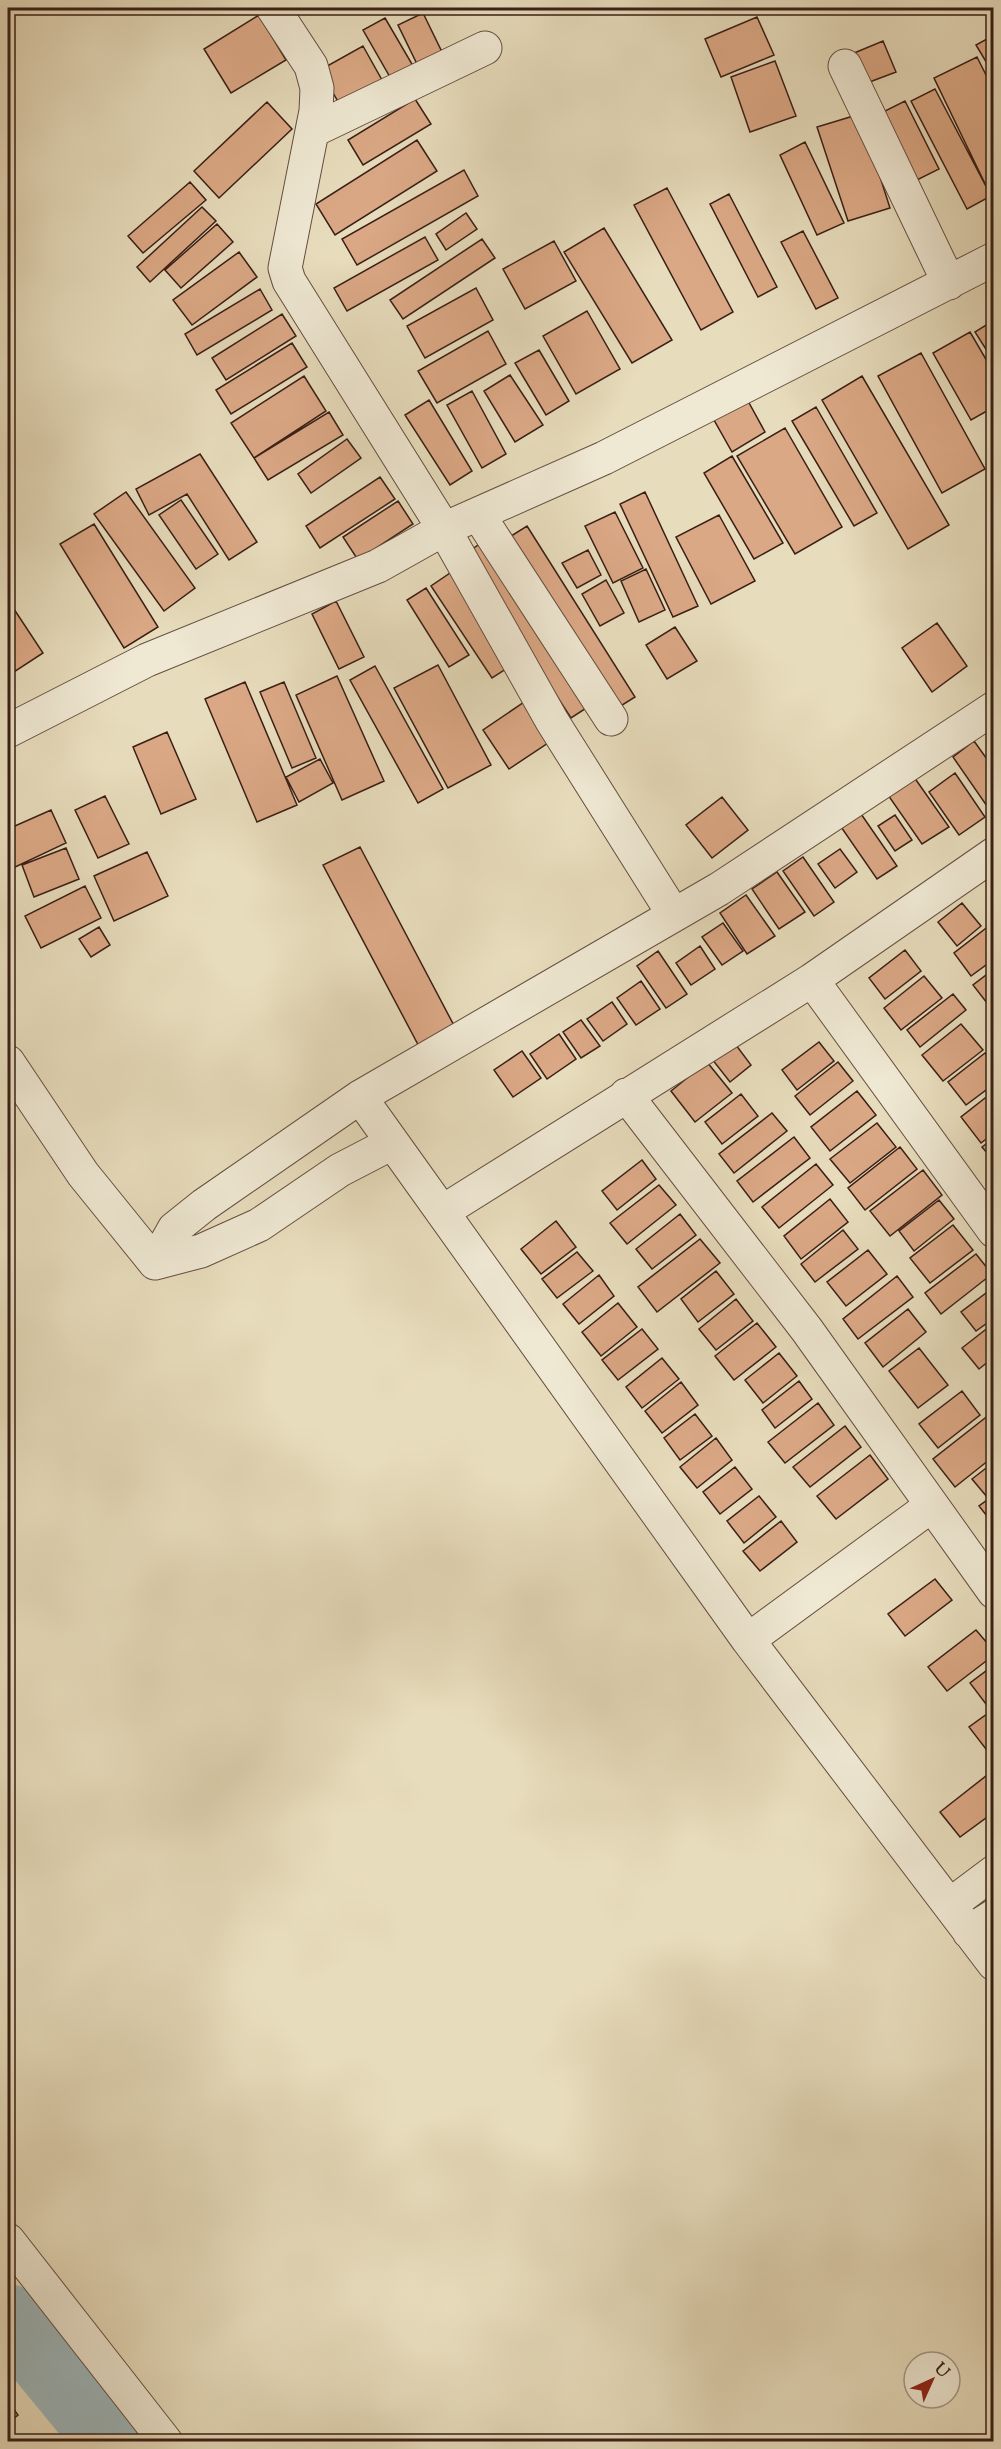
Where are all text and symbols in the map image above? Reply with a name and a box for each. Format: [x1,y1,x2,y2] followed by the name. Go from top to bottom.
[902,2350,962,2410] north arrow
[928,2358,954,2385] text: U

